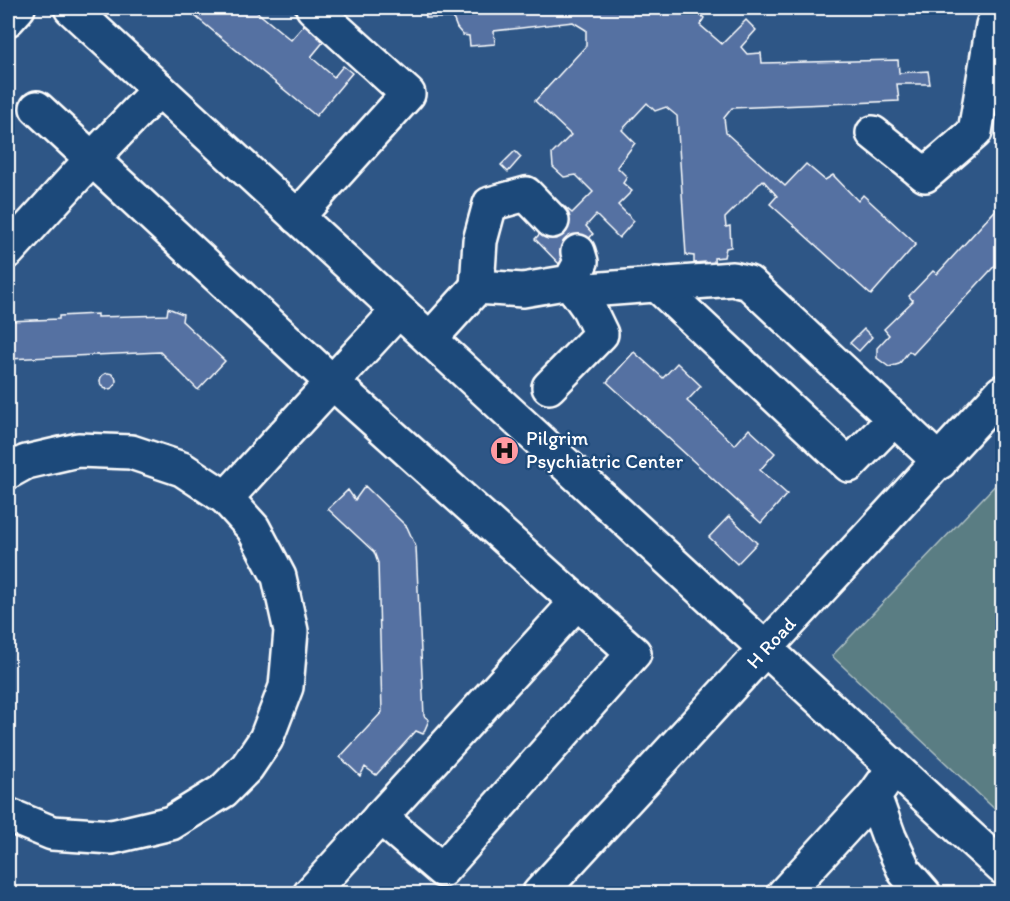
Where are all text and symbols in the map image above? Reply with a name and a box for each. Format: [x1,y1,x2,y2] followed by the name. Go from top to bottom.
[526,426,683,473] place label: Pilgrim Psychiatric Center
[489,434,521,466] hospital icon: Pilgrim Psychiatric Center
[741,612,801,673] street label: H Road

